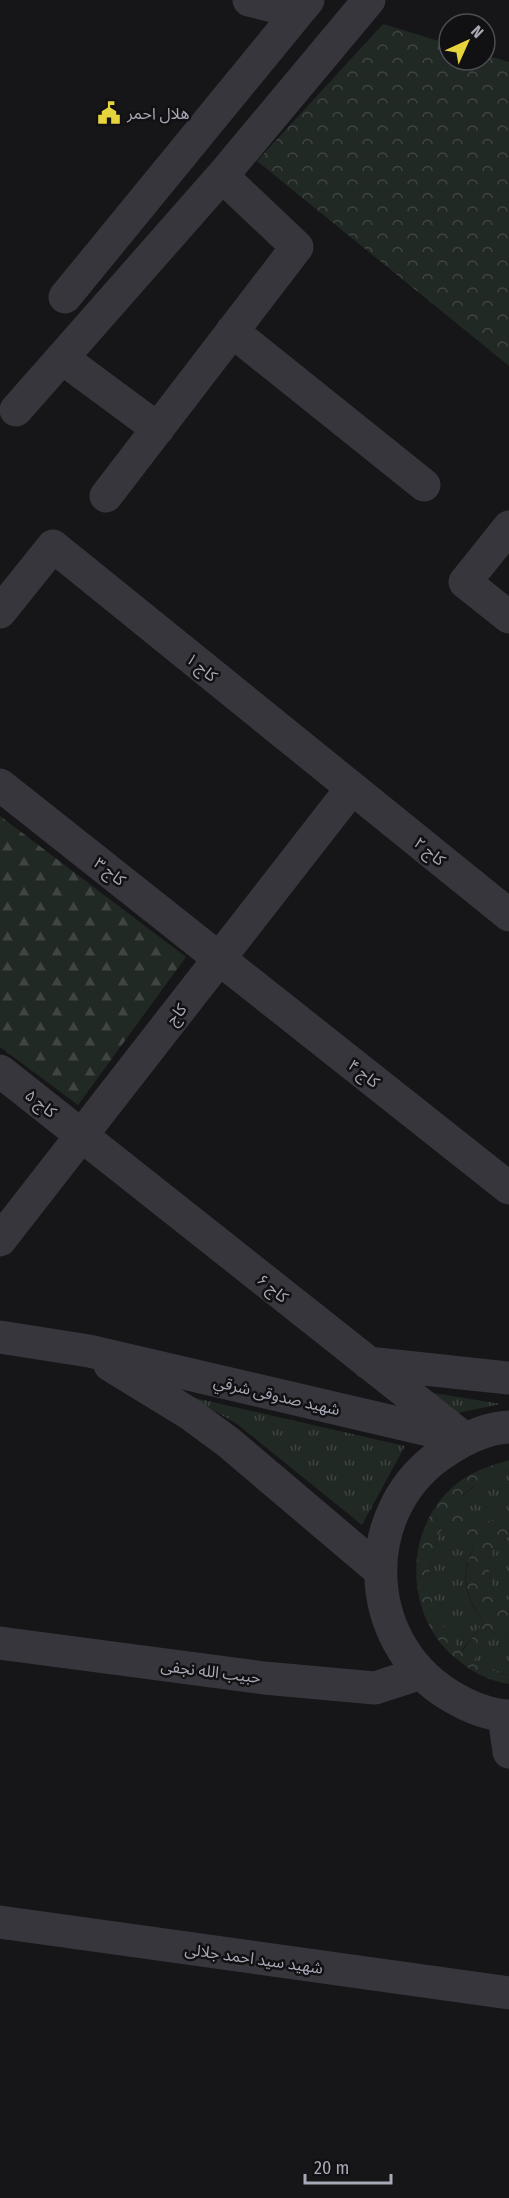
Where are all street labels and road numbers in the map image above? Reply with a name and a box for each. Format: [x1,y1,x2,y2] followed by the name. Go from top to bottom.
[180,649,221,688] street label: کاج ۱
[408,833,449,872] street label: کاج ۲
[88,853,129,892] street label: کاج ۳
[162,1000,193,1030] street label: کاج
[342,1055,383,1094] street label: کاج ۴
[19,1085,60,1124] street label: کاج ۵
[251,1270,292,1309] street label: کاج ۶
[211,1372,342,1422] street label: شهید صدوقی شرقي
[160,1656,262,1687] street label: حبیب الله نجفی
[184,1939,324,1978] street label: شهید سید احمد جلالی

